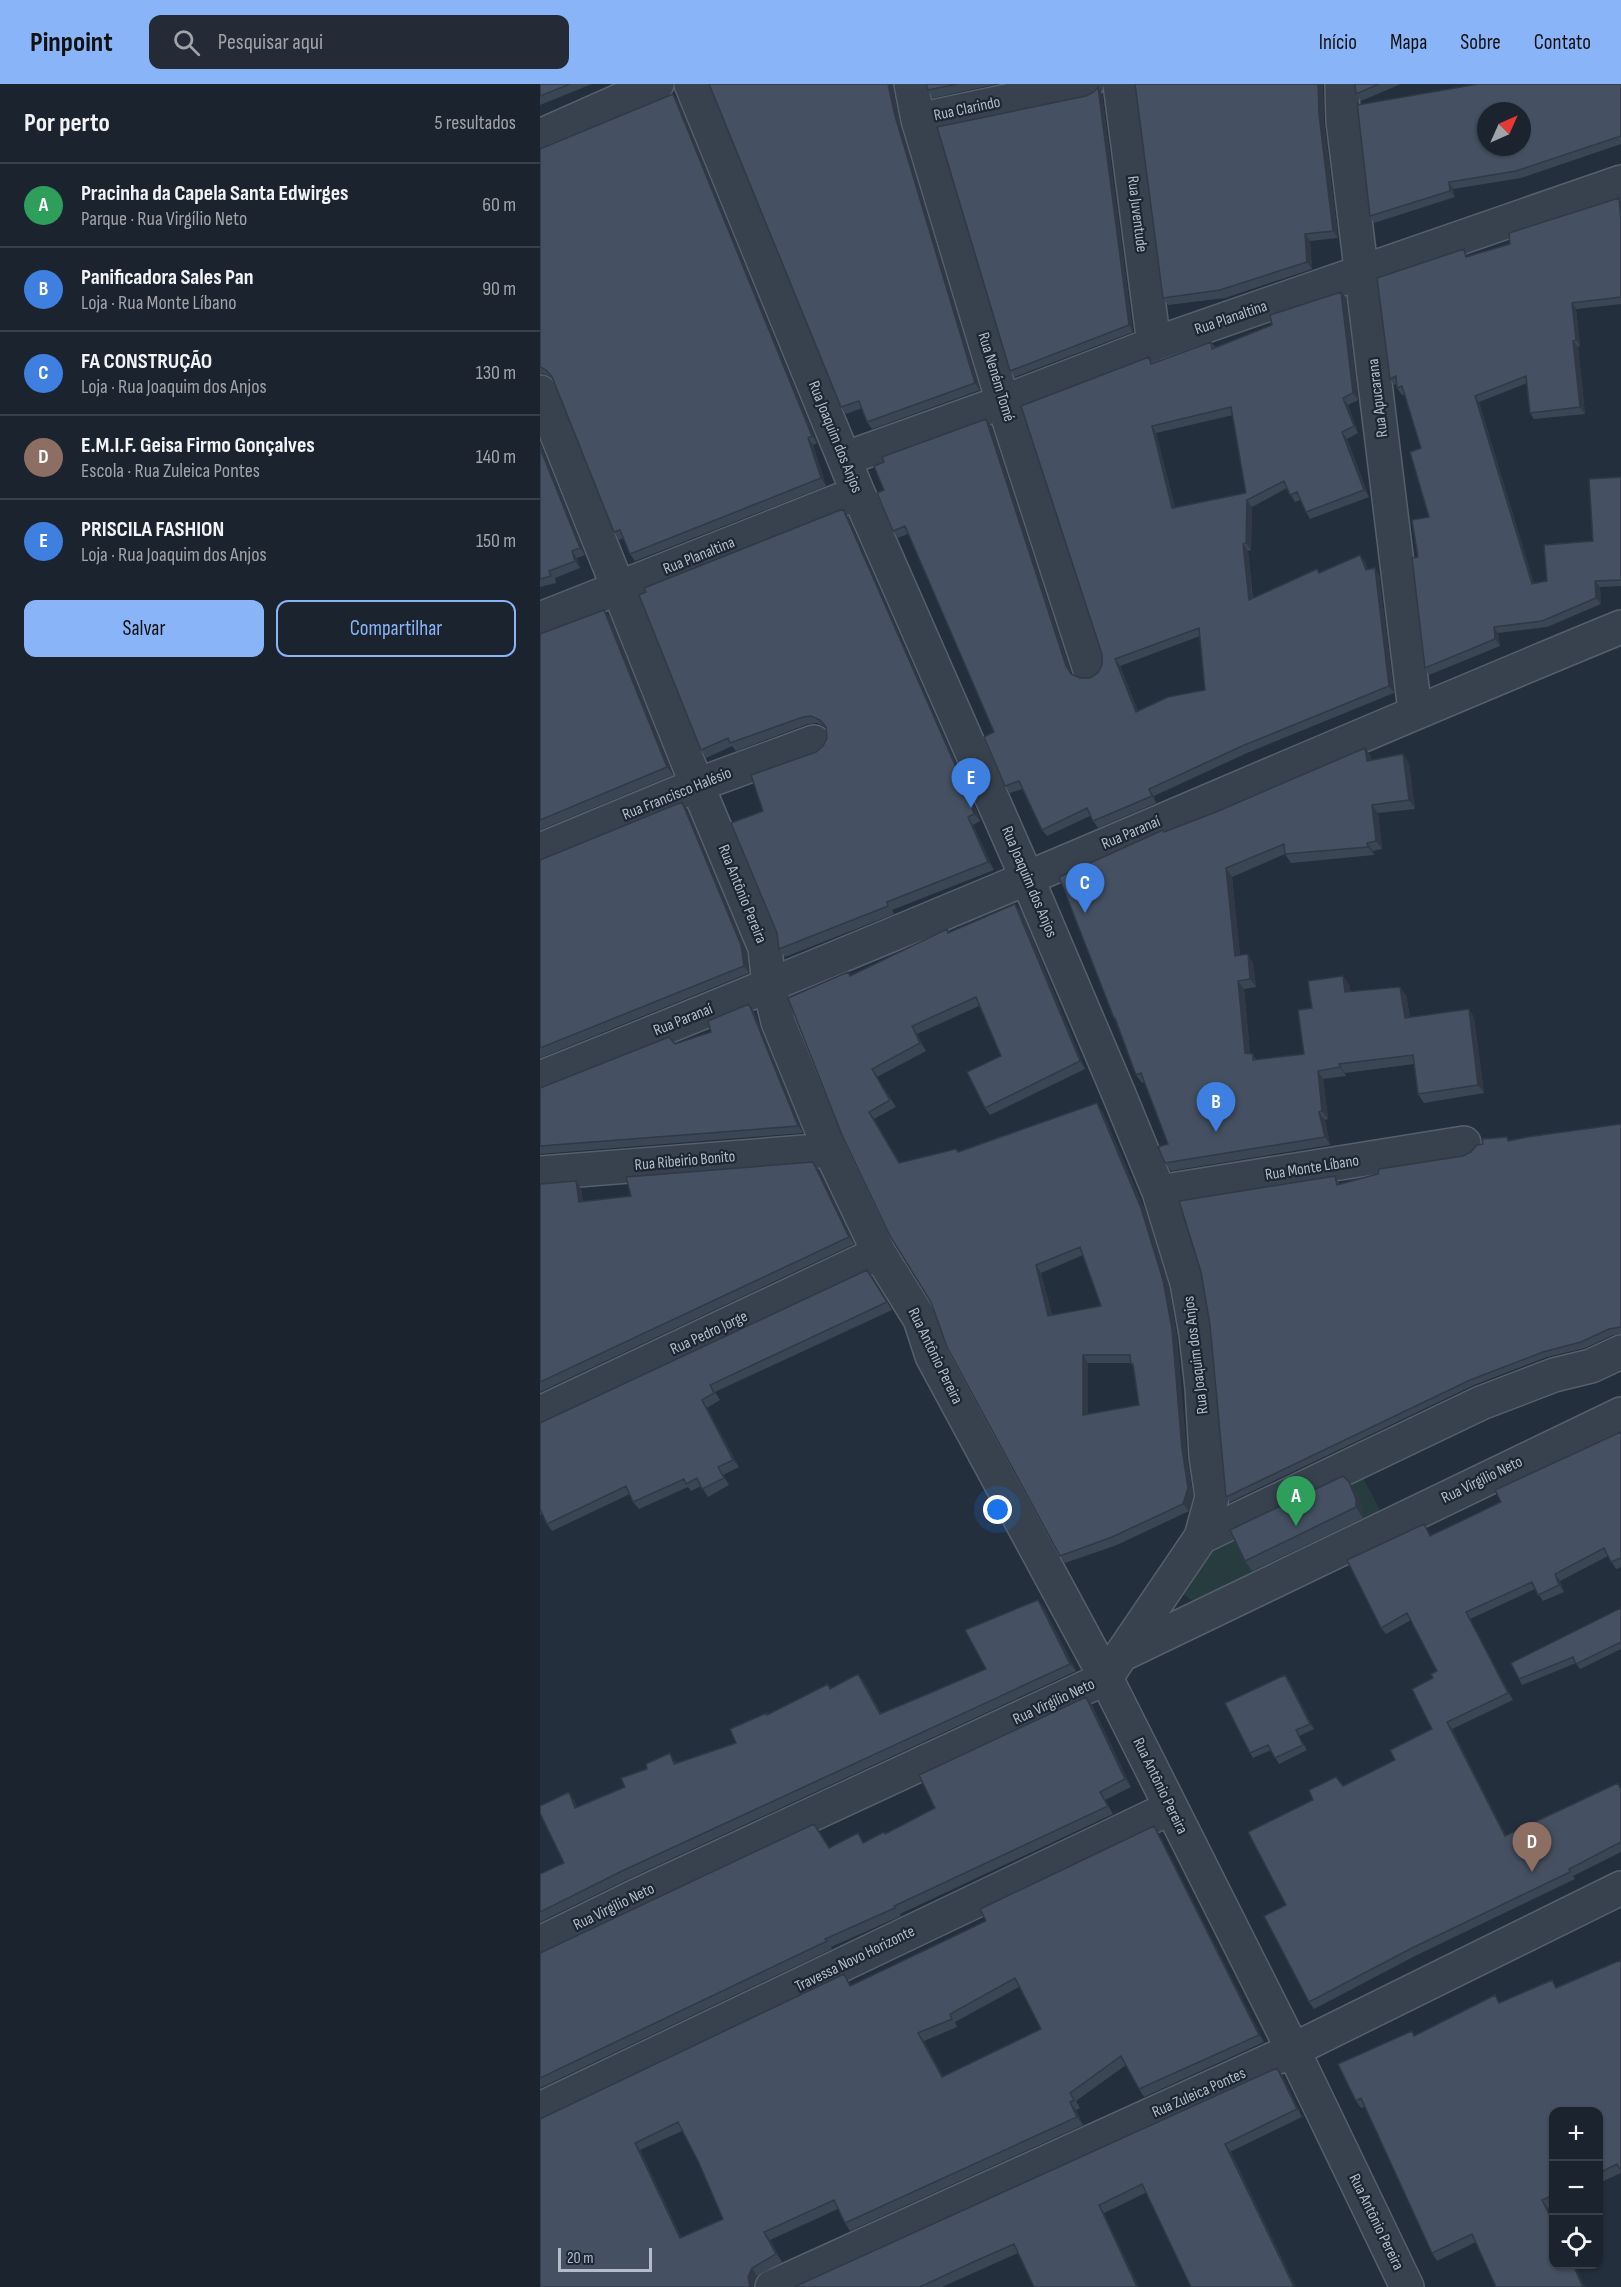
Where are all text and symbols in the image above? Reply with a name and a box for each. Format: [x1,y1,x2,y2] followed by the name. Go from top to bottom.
[149,15,569,69] search box
[30,26,113,59] text: Pinpoint
[170,26,203,59] icon: search
[218,29,323,56] text: Pesquisar aqui
[1319,30,1357,55] text: Início
[1390,30,1427,55] text: Mapa
[1460,30,1501,55] text: Sobre
[1534,30,1591,55] text: Contato
[932,93,1002,125] street label: Rua Clarindo
[1477,102,1531,156] north arrow
[24,108,110,139] text: Por perto
[435,111,516,135] text: 5 resultados
[1123,175,1151,253] street label: Rua Juventude
[81,180,349,207] text: Pracinha da Capela Santa Edwirges
[39,193,48,217] text: A
[482,193,516,217] text: 60 m
[81,207,247,231] text: Parque · Rua Virgílio Neto
[81,264,254,291] text: Panificadora Sales Pan
[39,277,48,301] text: B
[482,277,516,301] text: 90 m
[81,291,237,315] text: Loja · Rua Monte Líbano
[1192,297,1270,339] street label: Rua Planaltina
[973,330,1019,424] street label: Rua Neném Tomé
[81,348,212,375] text: FA CONSTRUÇÃO
[1364,358,1392,438] street label: Rua Apucarana
[38,361,49,385] text: C
[476,361,516,385] text: 130 m
[81,375,267,399] text: Loja · Rua Joaquim dos Anjos
[804,378,866,496] street label: Rua Joaquim dos Anjos
[81,432,315,459] text: E.M.I.F. Geisa Firmo Gonçalves
[38,445,49,469] text: D
[476,445,516,469] text: 140 m
[81,459,260,483] text: Escola · Rua Zuleica Pontes
[81,516,224,543] text: PRISCILA FASHION
[39,529,48,553] text: E
[476,529,516,553] text: 150 m
[660,533,738,579] street label: Rua Planaltina
[81,543,267,567] text: Loja · Rua Joaquim dos Anjos
[24,600,264,657] button: Salvar
[276,600,516,657] button: Compartilhar
[952,758,990,808] pin: E
[620,763,734,825] street label: Rua Francisco Halésio
[1099,812,1163,854] street label: Rua Paranaí
[997,824,1061,941] street label: Rua Joaquim dos Anjos
[714,842,770,946] street label: Rua Antônio Pereira
[1066,864,1104,913] pin: C
[651,1000,715,1040] street label: Rua Paranaí
[1196,1082,1236,1132] pin: B
[634,1147,736,1175] street label: Rua Ribeirio Bonito
[1264,1151,1360,1185] street label: Rua Monte Líbano
[1179,1295,1213,1415] street label: Rua Joaquim dos Anjos
[904,1305,966,1407] street label: Rua Antônio Pereira
[667,1307,751,1359] street label: Rua Pedro Jorge
[1438,1452,1526,1508] street label: Rua Virgílio Neto
[1276,1476,1316,1526] pin: A
[983,1495,1012,1524] your location
[1010,1675,1098,1729] street label: Rua Virgílio Neto
[1129,1735,1191,1837] street label: Rua Antônio Pereira
[1512,1822,1552,1872] pin: D
[570,1879,658,1935] street label: Rua Virgílio Neto
[792,1922,918,1996] street label: Travessa Novo Horizonte
[1149,2064,1249,2122] street label: Rua Zuleica Pontes
[1549,2107,1603,2269] map controls
[1549,2107,1603,2161] button: +
[1549,2161,1603,2215] button: −
[1345,2171,1407,2273] street label: Rua Antônio Pereira
[1549,2215,1603,2269] button: locate
[558,2245,652,2272] scale bar
[567,2249,594,2268] text: 20 m

